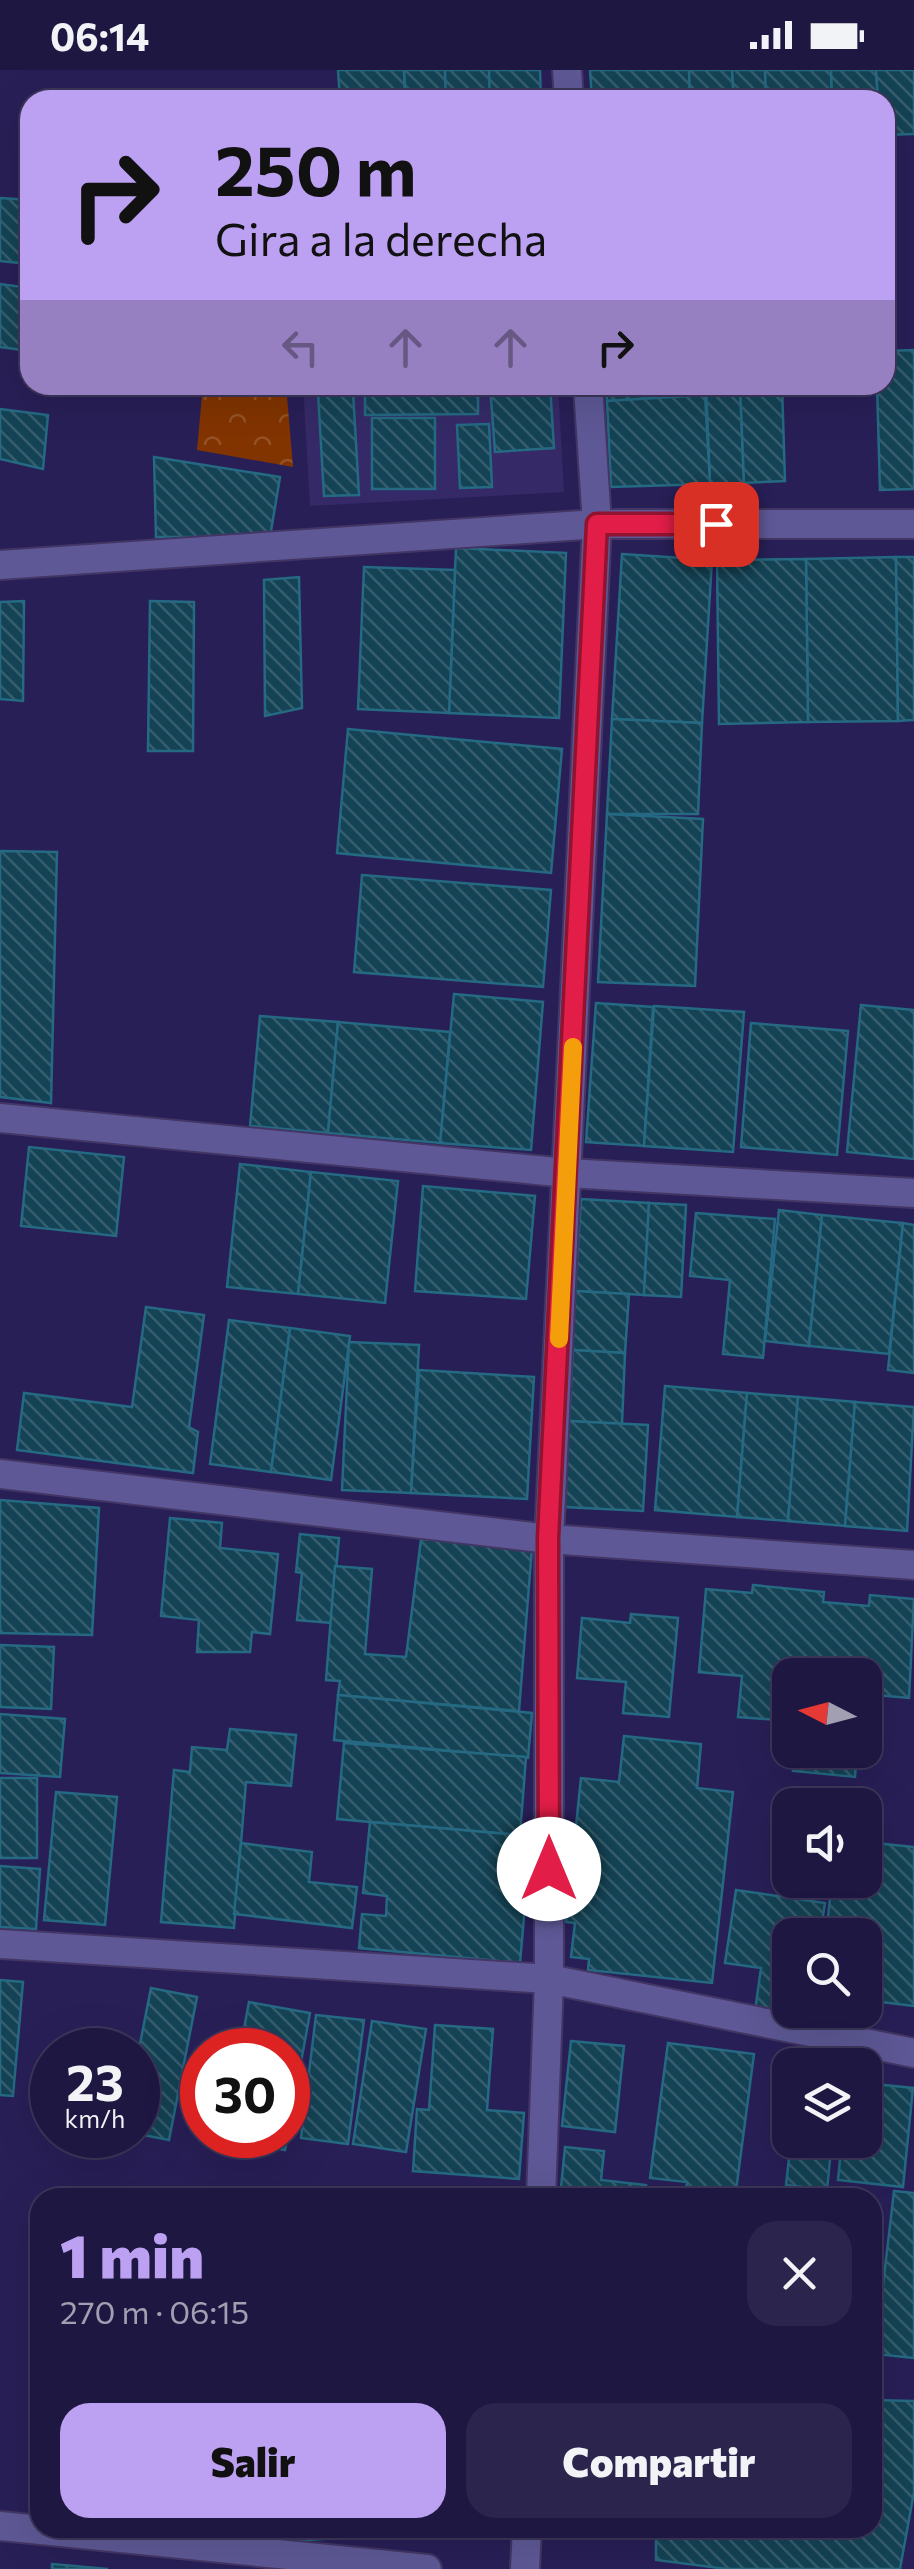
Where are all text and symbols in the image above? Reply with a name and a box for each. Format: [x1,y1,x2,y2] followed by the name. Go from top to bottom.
[50,12,149,59] text: 06:14
[215,125,417,210] text: 250 m
[50,130,180,260] icon: right
[215,210,547,265] text: Gira a la derecha
[273,320,328,375] icon: left
[378,320,433,375] icon: ahead
[483,320,538,375] icon: ahead
[588,320,643,375] icon: right
[674,482,759,567] pin
[689,497,744,552] icon: arrive
[772,1658,882,1768] north arrow
[772,1658,882,2158] map controls
[772,1788,882,1898] button: sound
[497,1817,601,1921] position arrow
[772,1918,882,2028] button: search
[180,2028,310,2158] speed limit sign: 30
[772,2048,882,2158] button: layers
[66,2050,124,2111] text: 23
[65,2103,125,2133] text: km/h
[60,2217,204,2290] text: 1 min
[747,2221,852,2326] button: close
[60,2291,249,2331] text: 270 m · 06:15
[60,2403,446,2518] button: Salir
[466,2403,852,2518] button: Compartir

